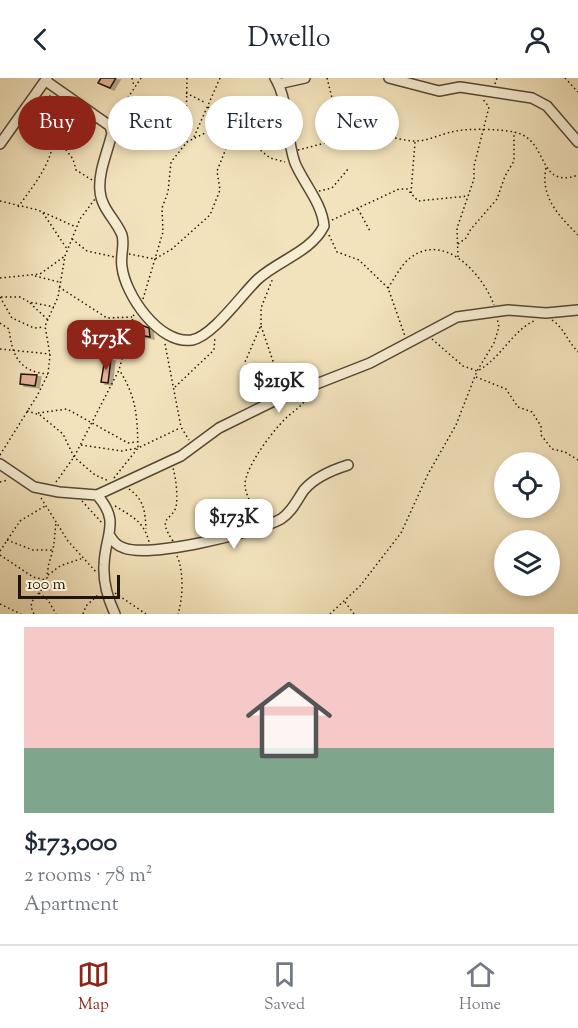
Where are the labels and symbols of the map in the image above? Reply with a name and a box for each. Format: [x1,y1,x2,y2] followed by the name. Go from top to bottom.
[64,320,148,371] pin: $173K
[237,363,321,414] pin: $219K
[192,499,276,550] pin: $173K
[18,572,120,600] scale bar

